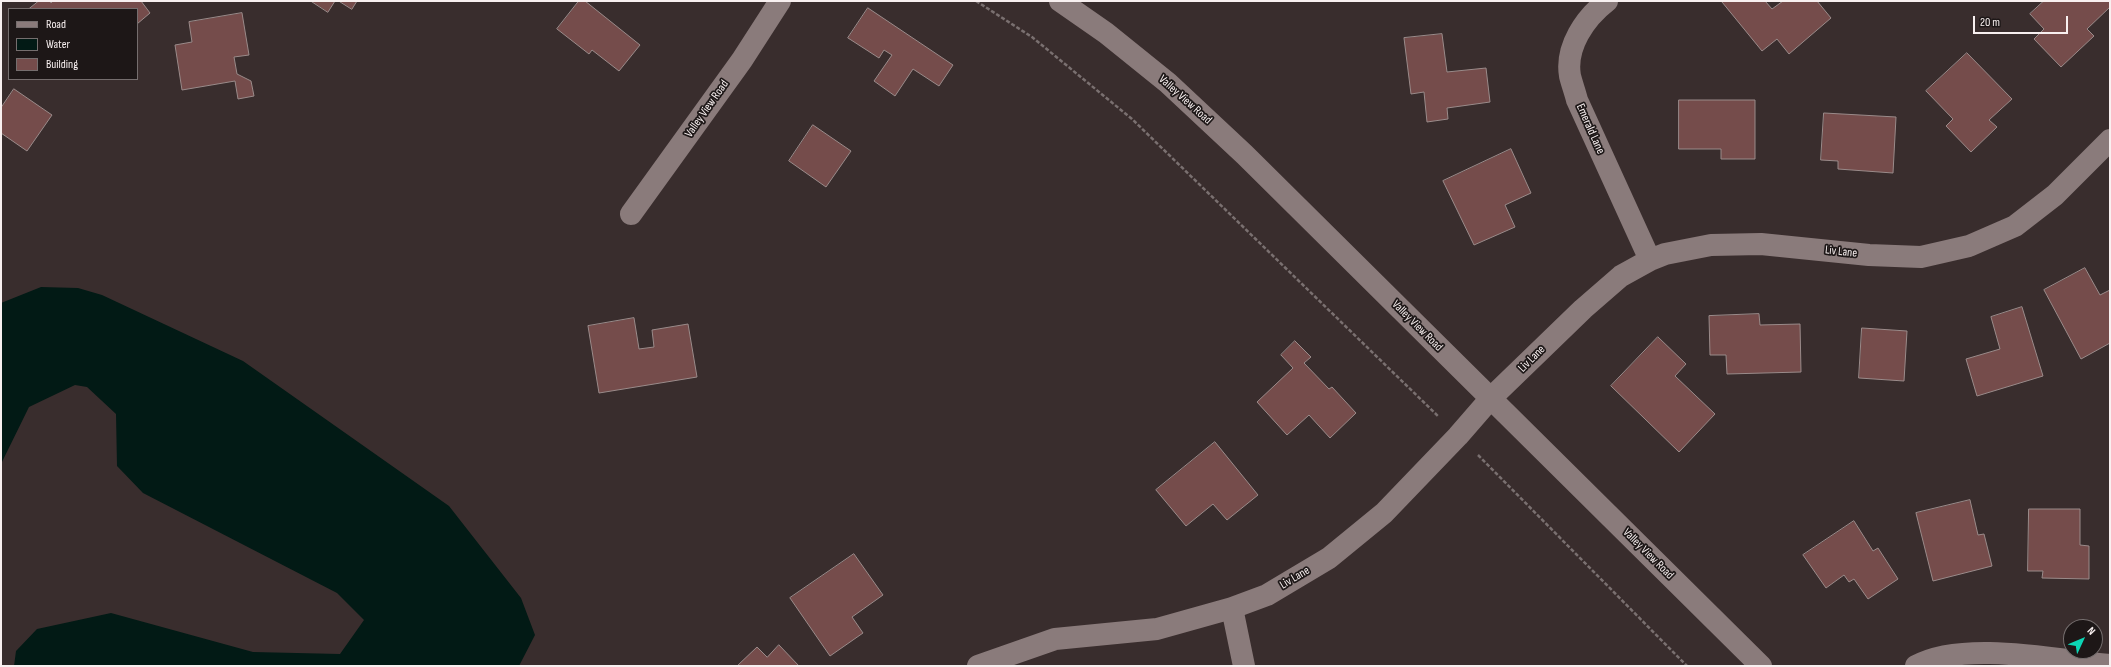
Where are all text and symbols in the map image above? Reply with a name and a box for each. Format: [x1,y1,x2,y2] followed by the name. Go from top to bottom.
[8,8,138,80] legend
[1975,8,2070,34] scale bar
[1980,15,2000,30] text: 20 m
[46,17,66,32] text: Road
[46,37,70,52] text: Water
[46,57,78,72] text: Building
[1155,72,1215,128] street label: Valley View Road
[682,78,732,140] street label: Valley View Road
[1573,102,1607,156] street label: Emerald Lane
[1824,243,1858,261] street label: Liv Lane
[1388,297,1446,355] street label: Valley View Road
[1516,343,1548,375] street label: Liv Lane
[1619,525,1677,583] street label: Valley View Road
[1277,564,1313,592] street label: Liv Lane
[2063,619,2103,659] north arrow
[2085,624,2098,638] text: N

